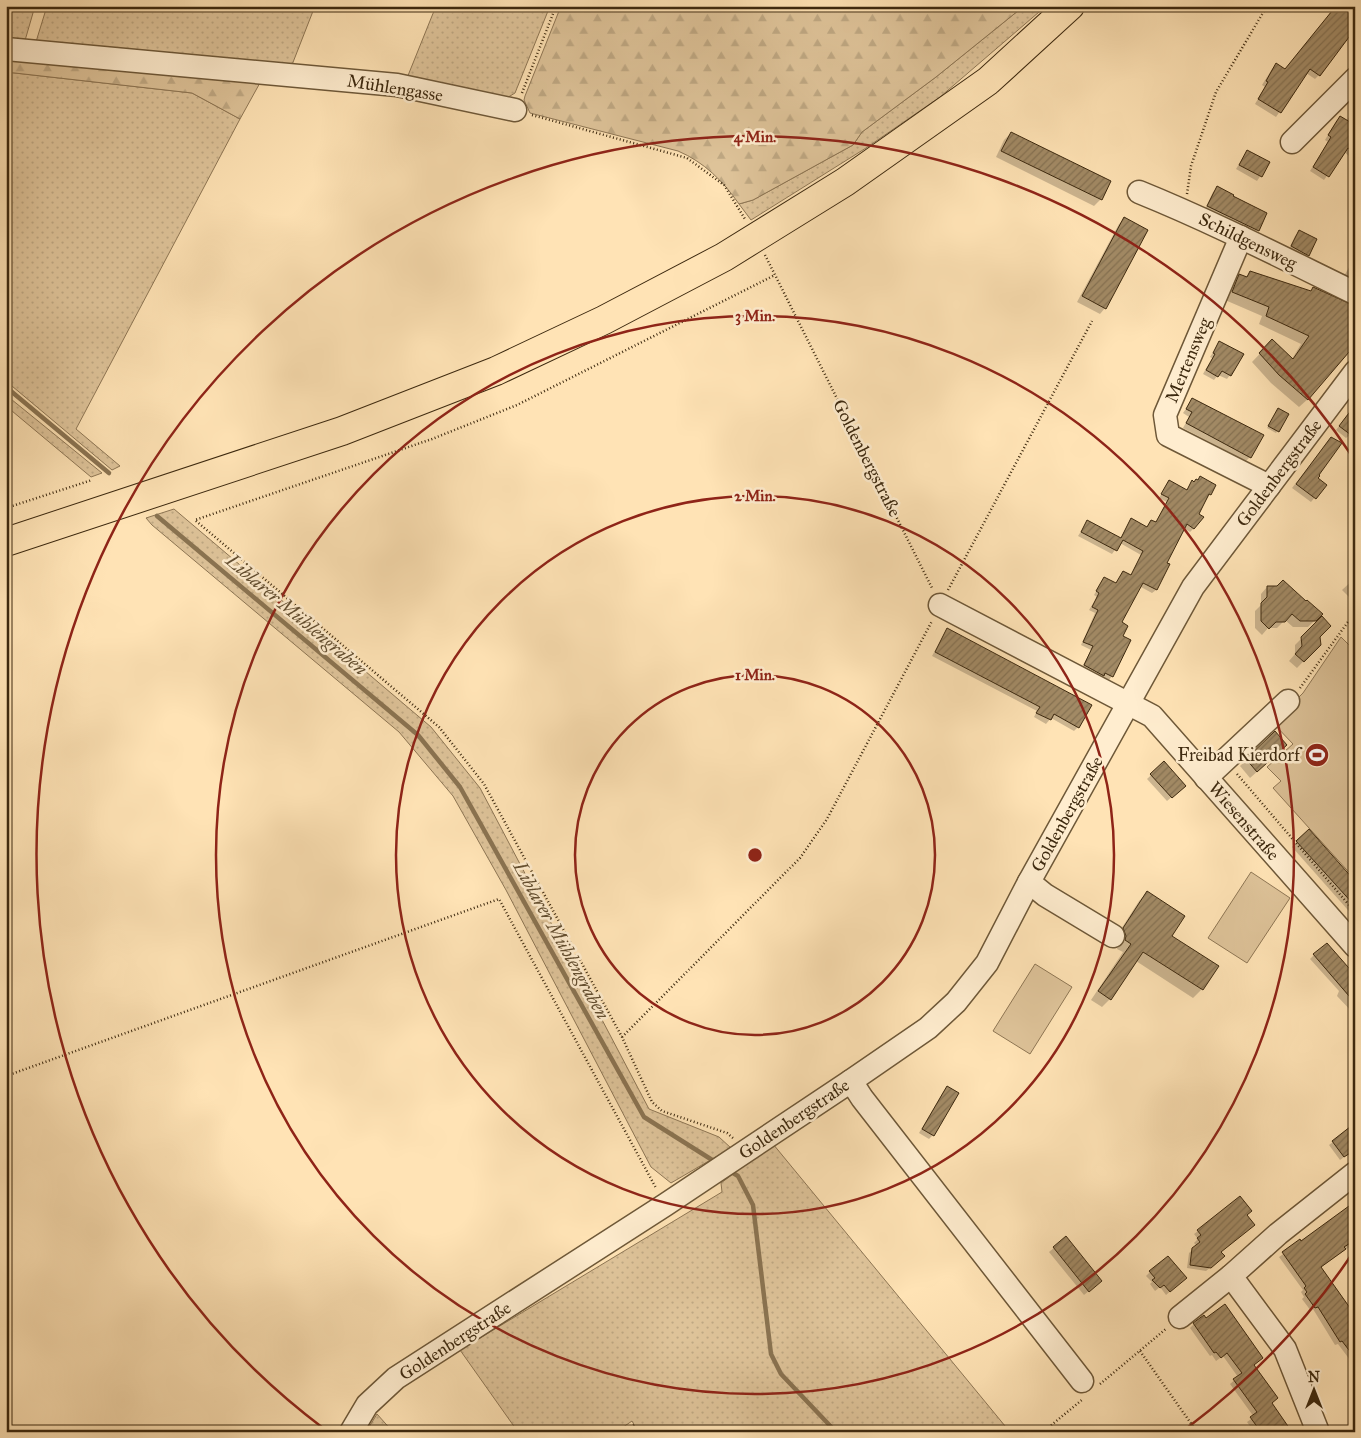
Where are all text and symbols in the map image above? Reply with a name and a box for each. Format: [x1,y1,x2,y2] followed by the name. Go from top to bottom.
[345,70,444,107] street label: Mühlengasse
[734,128,776,147] text: 4 Min.
[1195,208,1301,275] street label: Schildgensweg
[735,307,775,326] text: 3 Min.
[1160,314,1217,406] street label: Mertensweg
[827,396,906,521] street label: Goldenbergstraße
[1231,415,1327,532] street label: Goldenbergstraße
[734,487,776,505] text: 2 Min.
[221,548,372,680] water label: Liblarer Mühlengraben
[735,666,775,684] text: 1 Min.
[1304,742,1330,768] sports icon: Freibad Kierdorf
[1178,744,1303,766] place label: Freibad Kierdorf
[1026,752,1109,876] street label: Goldenbergstraße
[1204,777,1284,865] street label: Wiesenstraße
[746,846,764,864] centre of rings
[508,856,615,1023] water label: Liblarer Mühlengraben
[734,1074,854,1165] street label: Goldenbergstraße
[395,1297,516,1386] street label: Goldenbergstraße
[1288,1366,1338,1416] north arrow
[1308,1369,1320,1386] text: N

